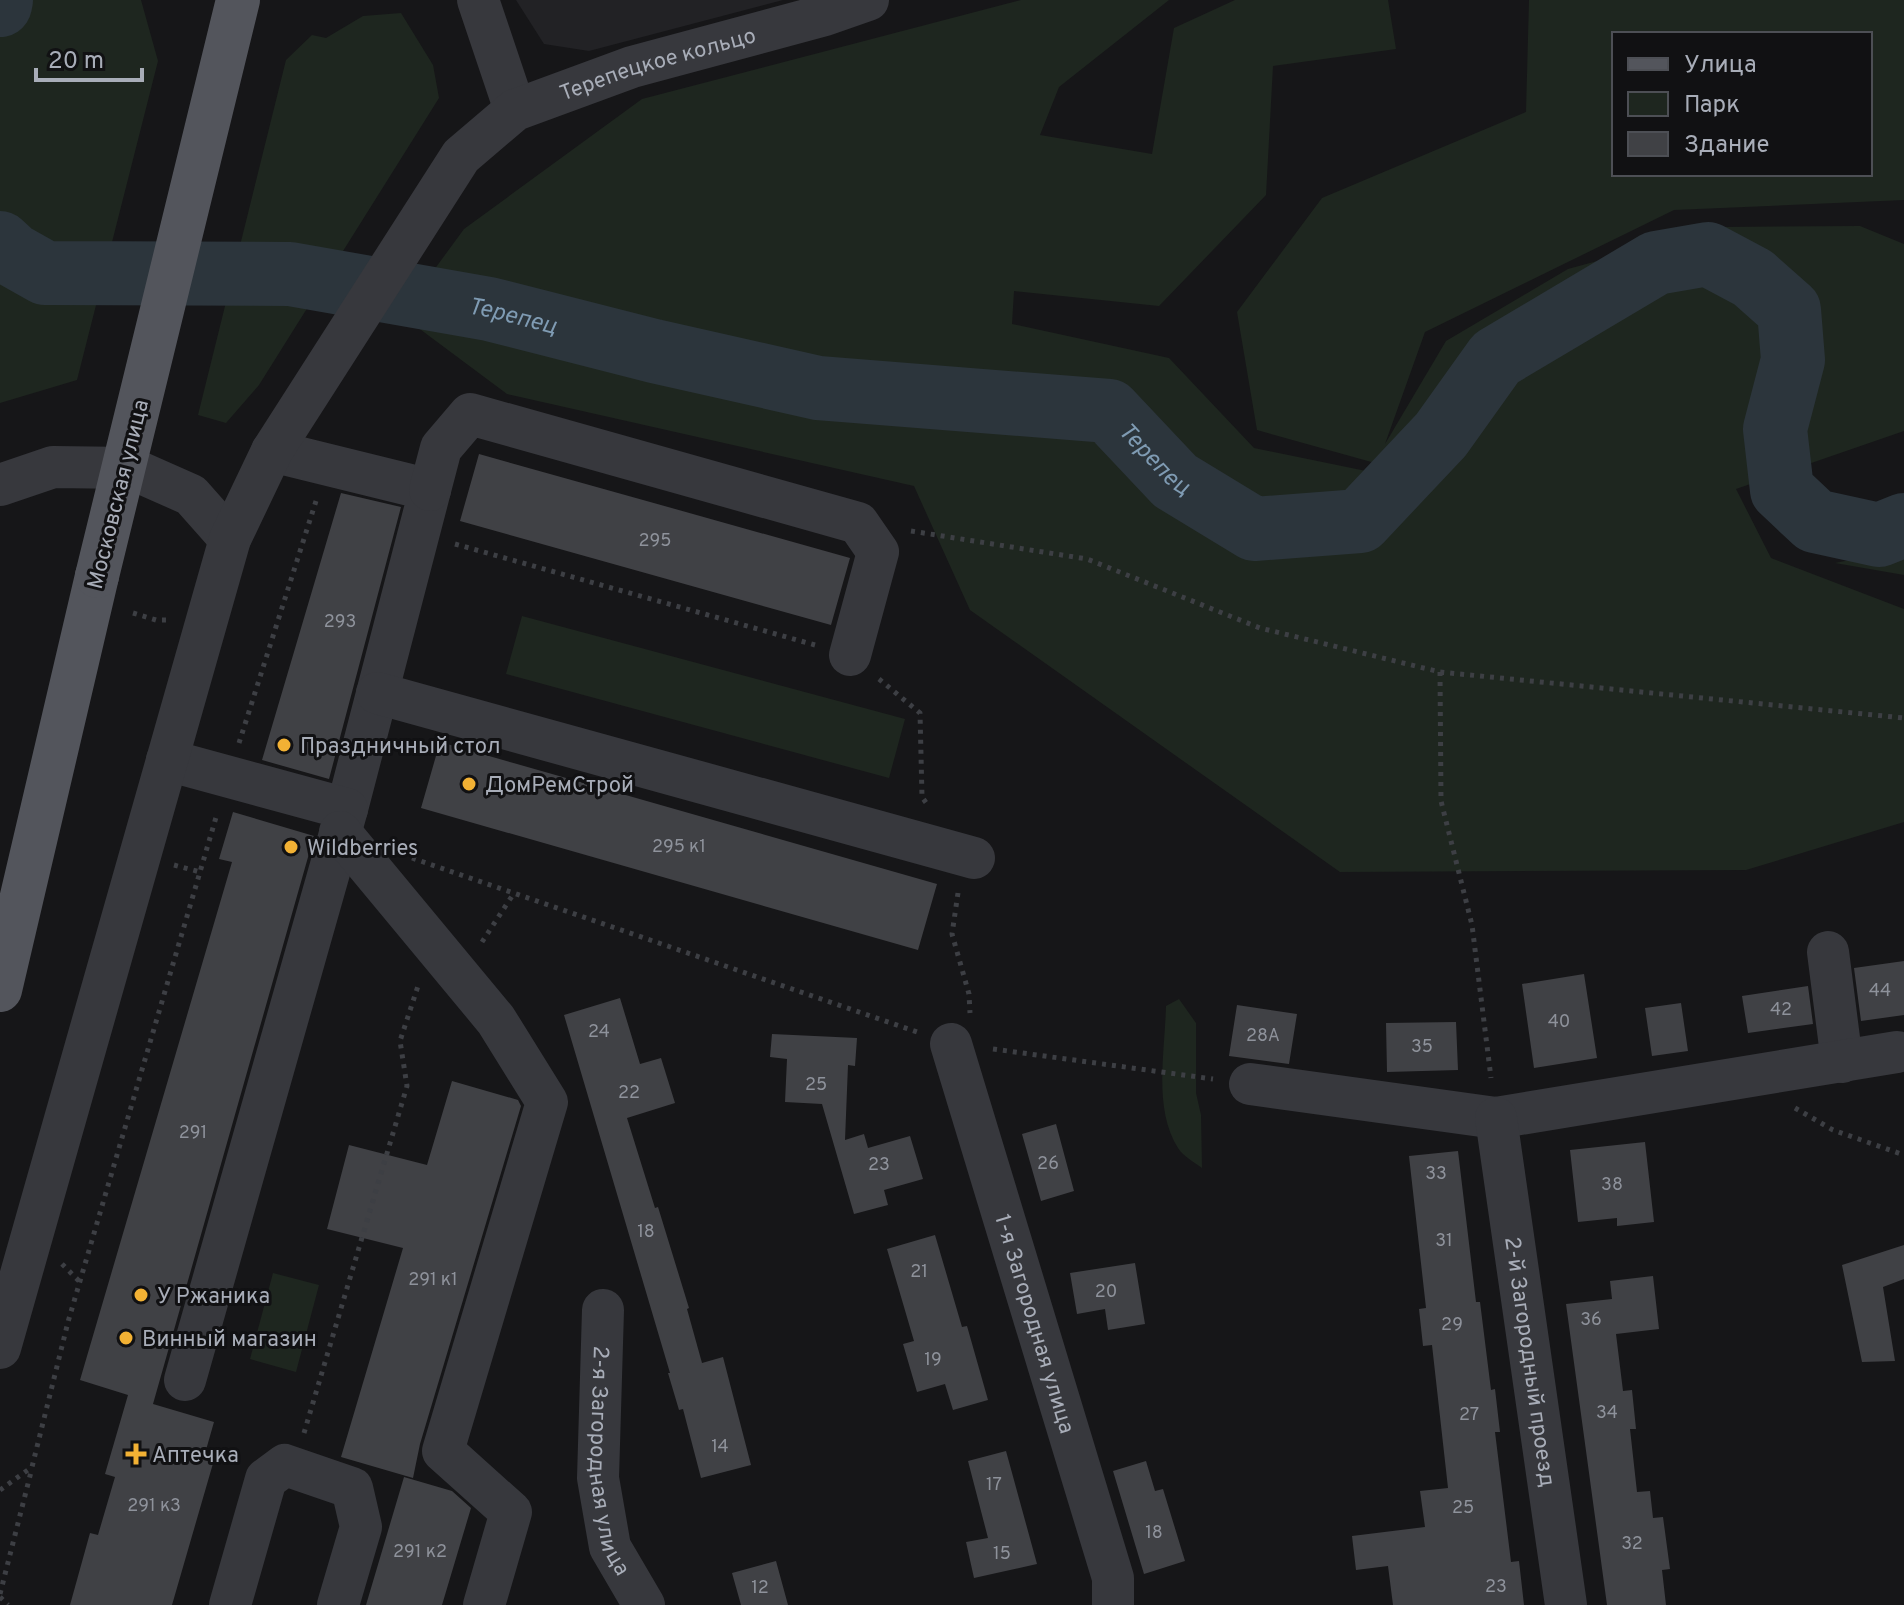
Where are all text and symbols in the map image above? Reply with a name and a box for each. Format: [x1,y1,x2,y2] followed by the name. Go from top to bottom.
[557,23,759,108] street label: Терепецкое кольцо
[36,32,142,82] scale bar
[1612,32,1872,176] legend
[48,47,104,77] text: 20 m
[1684,51,1757,81] text: Улица
[1684,91,1740,121] text: Парк
[1684,131,1770,161] text: Здание
[466,293,560,343] water label: Терепец
[83,397,156,592] street label: Московская улица
[1111,417,1195,503] water label: Терепец
[639,530,671,553] house number: 295
[324,611,356,634] house number: 293
[300,734,501,761] place label: Праздничный стол
[275,736,293,754] marker: Праздничный стол
[485,773,634,800] place label: ДомРемСтрой
[460,775,478,793] marker: ДомРемСтрой
[307,836,418,863] place label: Wildberries
[652,836,706,859] house number: 295 к1
[282,838,300,856] marker: Wildberries
[1869,980,1891,1003] house number: 44
[1770,999,1792,1022] house number: 42
[1548,1011,1570,1034] house number: 40
[588,1021,610,1044] house number: 24
[1246,1025,1280,1048] house number: 28А
[1411,1036,1433,1059] house number: 35
[805,1074,827,1097] house number: 25
[618,1082,640,1105] house number: 22
[179,1122,207,1145] house number: 291
[1037,1153,1059,1176] house number: 26
[868,1154,890,1177] house number: 23
[1425,1163,1447,1186] house number: 33
[1601,1174,1623,1197] house number: 38
[987,1211,1079,1437] street label: 1-я Загородная улица
[637,1221,655,1244] house number: 18
[1435,1230,1453,1253] house number: 31
[1497,1235,1560,1489] street label: 2-й Загородный проезд
[910,1261,928,1284] house number: 21
[408,1269,458,1292] house number: 291 к1
[1095,1281,1117,1304] house number: 20
[157,1284,270,1311] place label: У Ржаника
[132,1286,150,1304] marker: У Ржаника
[1580,1309,1602,1332] house number: 36
[1441,1314,1463,1337] house number: 29
[142,1327,317,1354] place label: Винный магазин
[117,1329,135,1347] marker: Винный магазин
[581,1345,635,1581] street label: 2-я Загородная улица
[924,1349,942,1372] house number: 19
[1596,1402,1618,1425] house number: 34
[1459,1404,1479,1427] house number: 27
[711,1436,729,1459] house number: 14
[152,1443,239,1470] place label: Аптечка
[127,1445,145,1463] marker: Аптечка
[986,1474,1002,1497] house number: 17
[127,1495,181,1518] house number: 291 к3
[1452,1497,1474,1520] house number: 25
[1145,1522,1163,1545] house number: 18
[1621,1533,1643,1556] house number: 32
[393,1541,447,1564] house number: 291 к2
[993,1543,1011,1566] house number: 15
[1485,1576,1507,1599] house number: 23
[751,1577,769,1600] house number: 12

